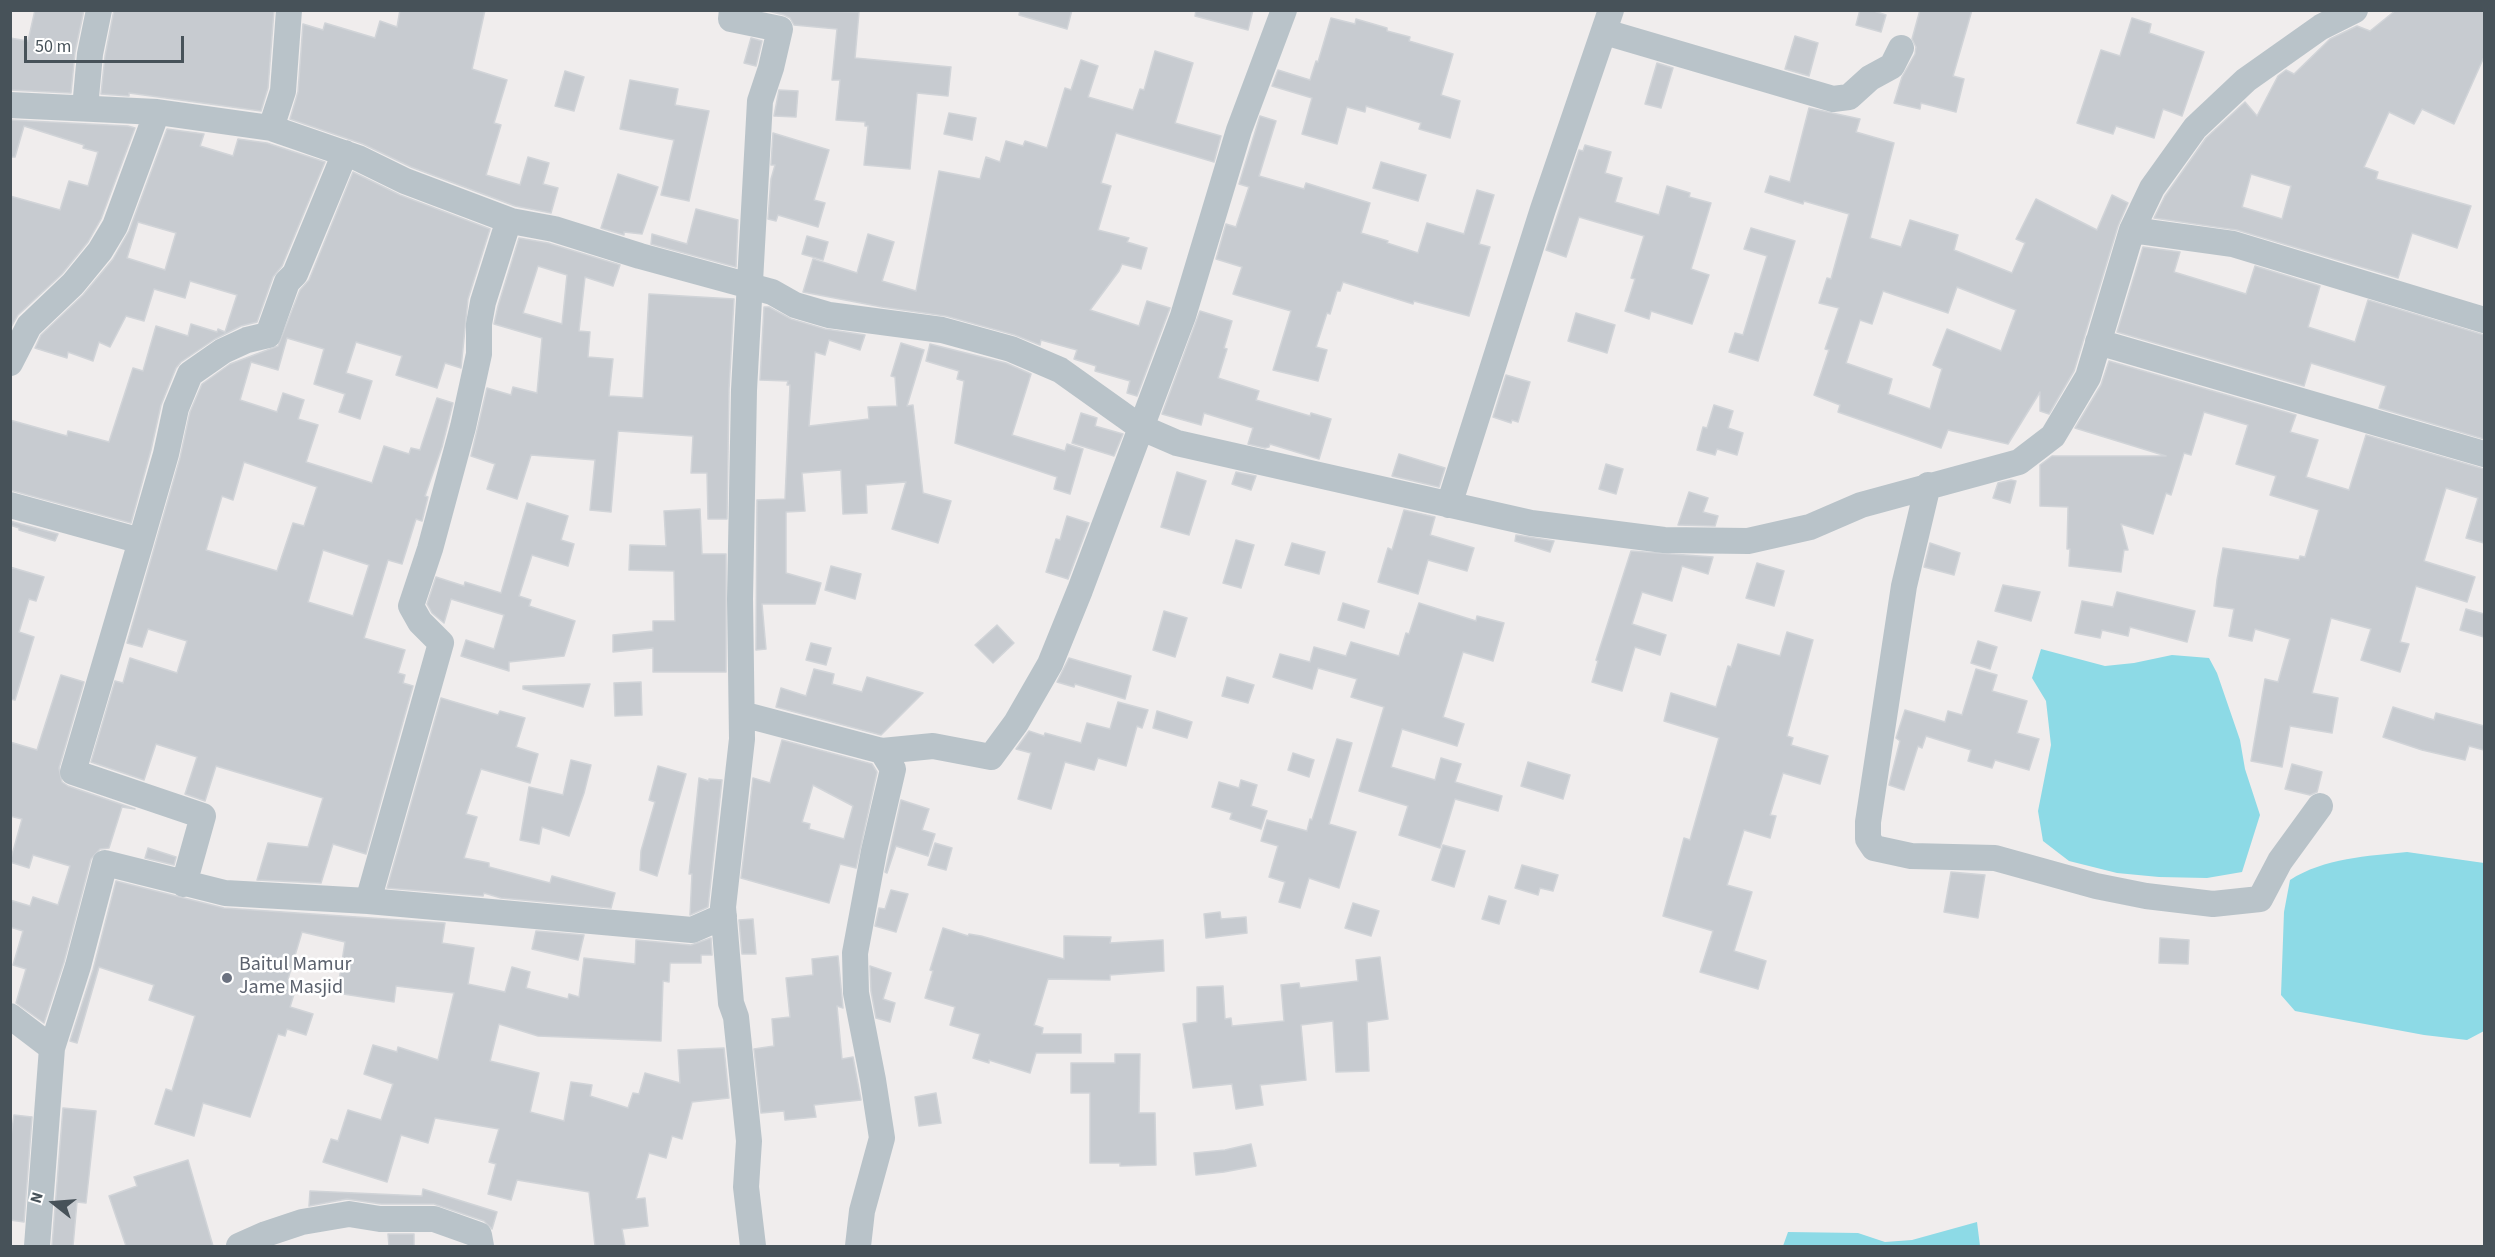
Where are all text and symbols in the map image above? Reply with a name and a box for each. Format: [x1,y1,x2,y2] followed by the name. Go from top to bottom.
[27,24,188,62] scale bar
[35,34,71,59] text: 50 m
[239,954,352,1001] place label: Baitul Mamur Jame Masjid
[220,971,234,985] marker: Baitul Mamur Jame Masjid
[24,1173,84,1233] north arrow
[25,1189,49,1206] text: N

